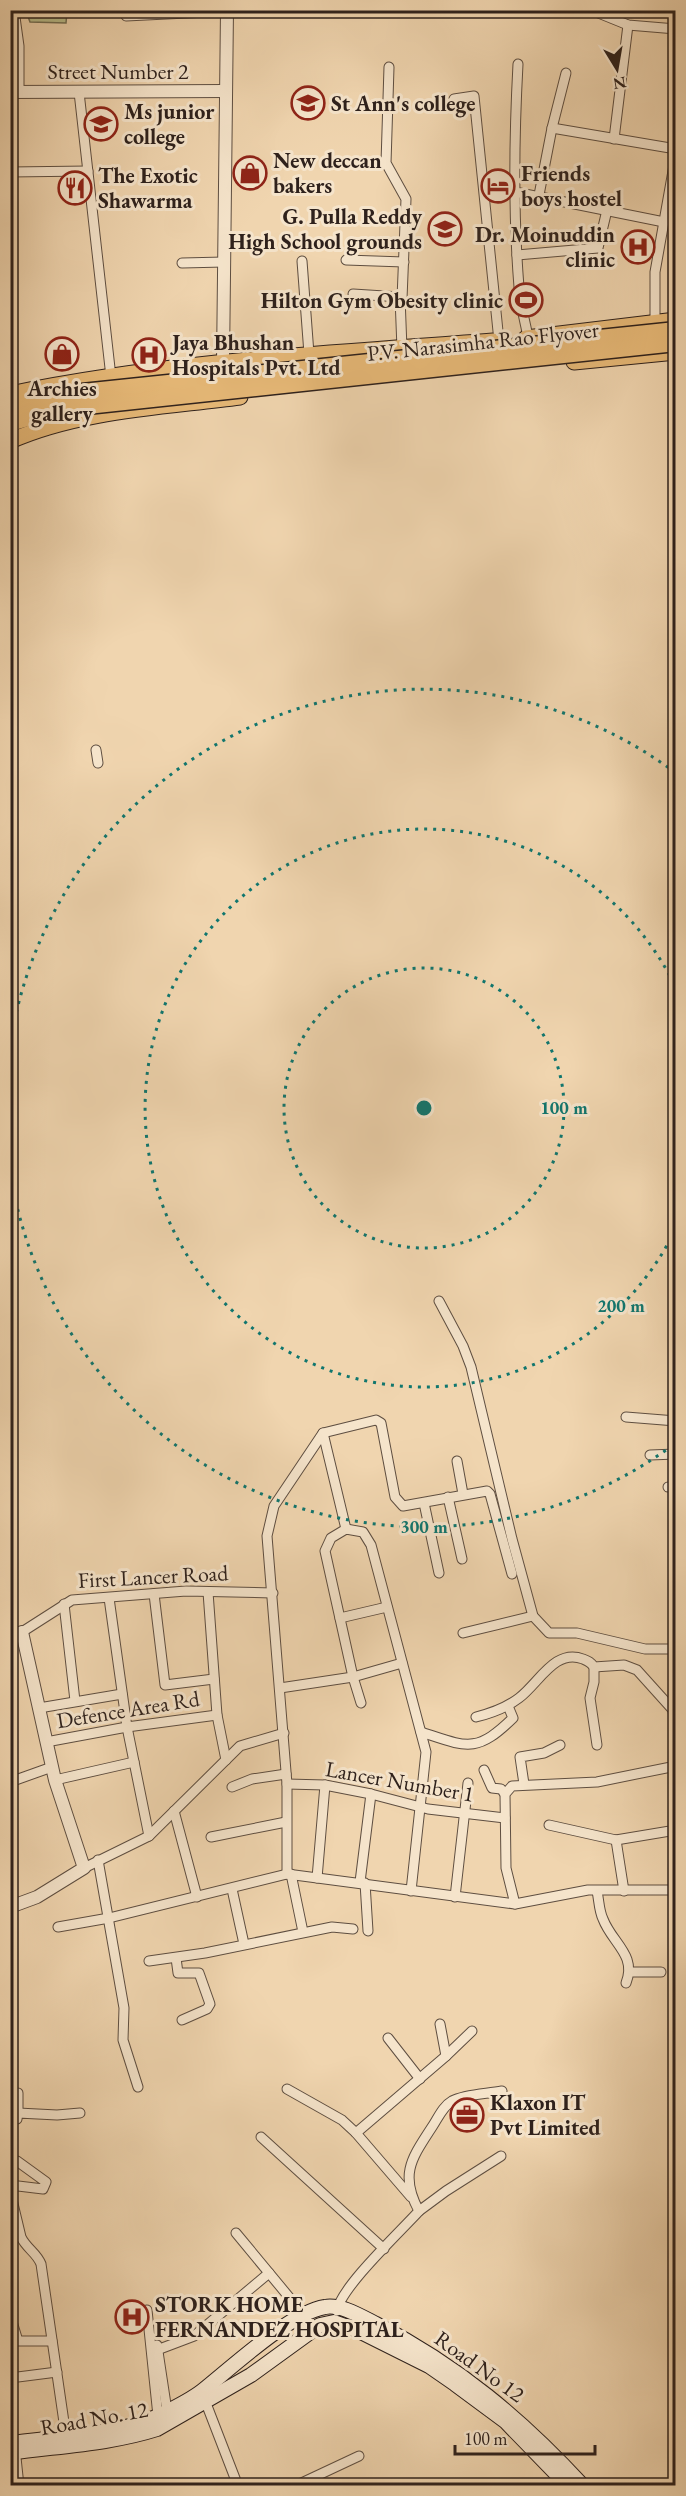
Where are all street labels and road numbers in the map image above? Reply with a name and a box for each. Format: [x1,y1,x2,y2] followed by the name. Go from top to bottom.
[47,57,189,86] street label: Street Number 2
[366,315,601,368] street label: P.V. Narasimha Rao Flyover
[77,1558,230,1595] street label: First Lancer Road
[54,1684,203,1735] street label: Defence Area Rd
[323,1754,477,1809] street label: Lancer Number 1
[429,2324,531,2409] street label: Road No 12
[38,2395,151,2442] street label: Road No. 12

